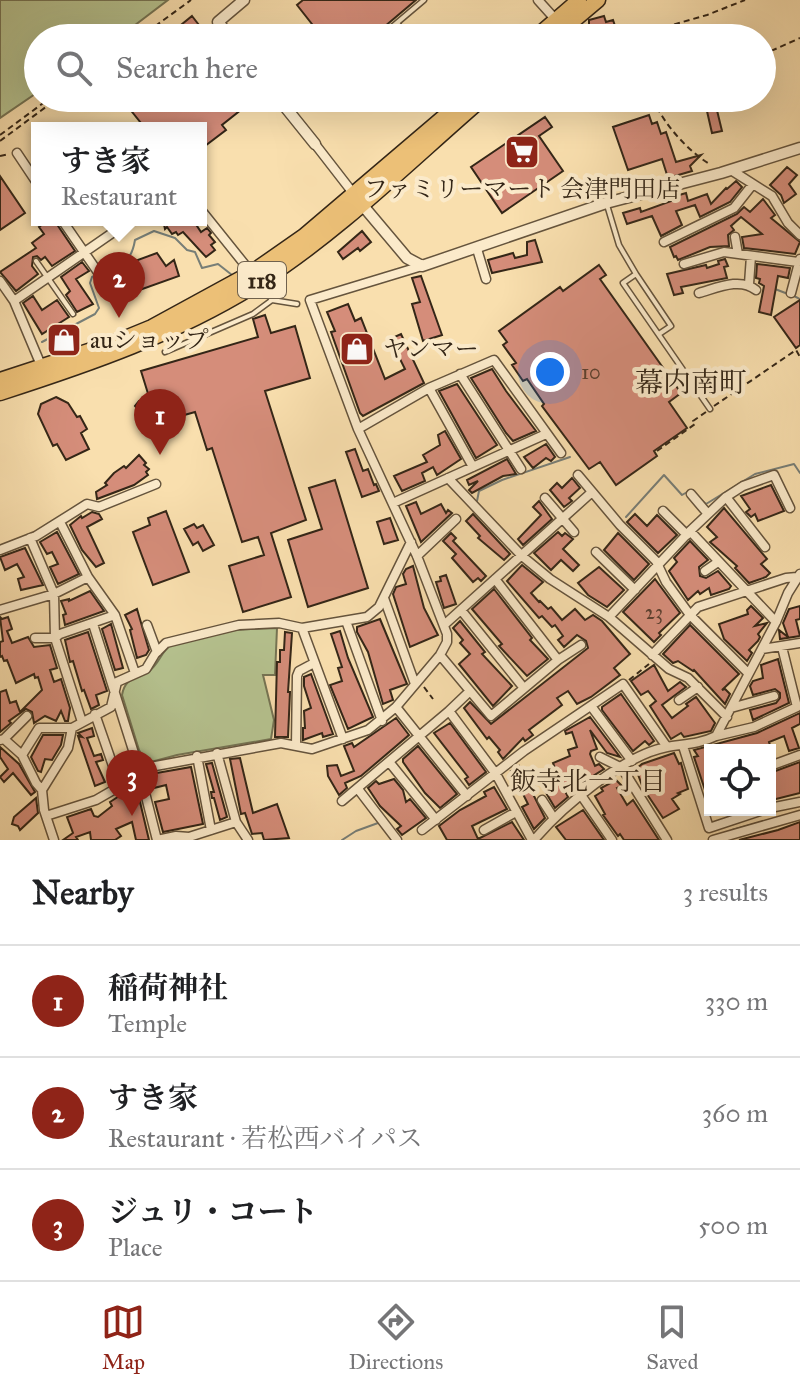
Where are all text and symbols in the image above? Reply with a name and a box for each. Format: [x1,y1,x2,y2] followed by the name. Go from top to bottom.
[24,24,776,112] search box
[52,46,96,90] icon: search
[116,50,258,86] text: Search here
[31,122,207,226] popup
[503,133,541,171] supermarket icon: ファミリーマート 会津門田店
[61,143,151,179] text: すき家
[364,174,680,204] place label: ファミリーマート 会津門田店
[61,180,177,212] text: Restaurant
[93,252,145,318] pin: 2
[238,262,286,298] road number: 118
[45,321,83,359] shop icon: auショップ
[90,325,208,355] place label: auショップ
[338,330,376,368] shop icon: ヤンマー
[383,334,479,364] place label: ヤンマー
[530,352,570,392] your location
[581,360,601,384] house number: 10
[635,365,747,400] district label: 幕内南町
[134,389,186,455] pin: 1
[645,600,663,624] house number: 23
[704,744,776,816] map controls
[704,744,776,816] button: locate
[106,750,158,816] pin: 3
[510,765,666,797] district label: 飯寺北一丁目
[32,872,134,913] text: Nearby
[683,876,768,908] text: 3 results
[108,970,228,1006] text: 稲荷神社
[53,985,63,1017] text: 1
[705,985,768,1017] text: 330 m
[108,1007,187,1039] text: Temple
[108,1080,198,1116] text: すき家
[52,1097,64,1129] text: 2
[702,1097,768,1129] text: 360 m
[108,1122,423,1154] text: Restaurant · 若松西バイパス
[108,1194,317,1230] text: ジュリ・コート
[53,1209,63,1241] text: 3
[698,1209,768,1241] text: 500 m
[108,1231,163,1263] text: Place
[101,1300,145,1375] tab: Map
[348,1300,443,1375] tab: Directions
[646,1300,698,1375] tab: Saved

